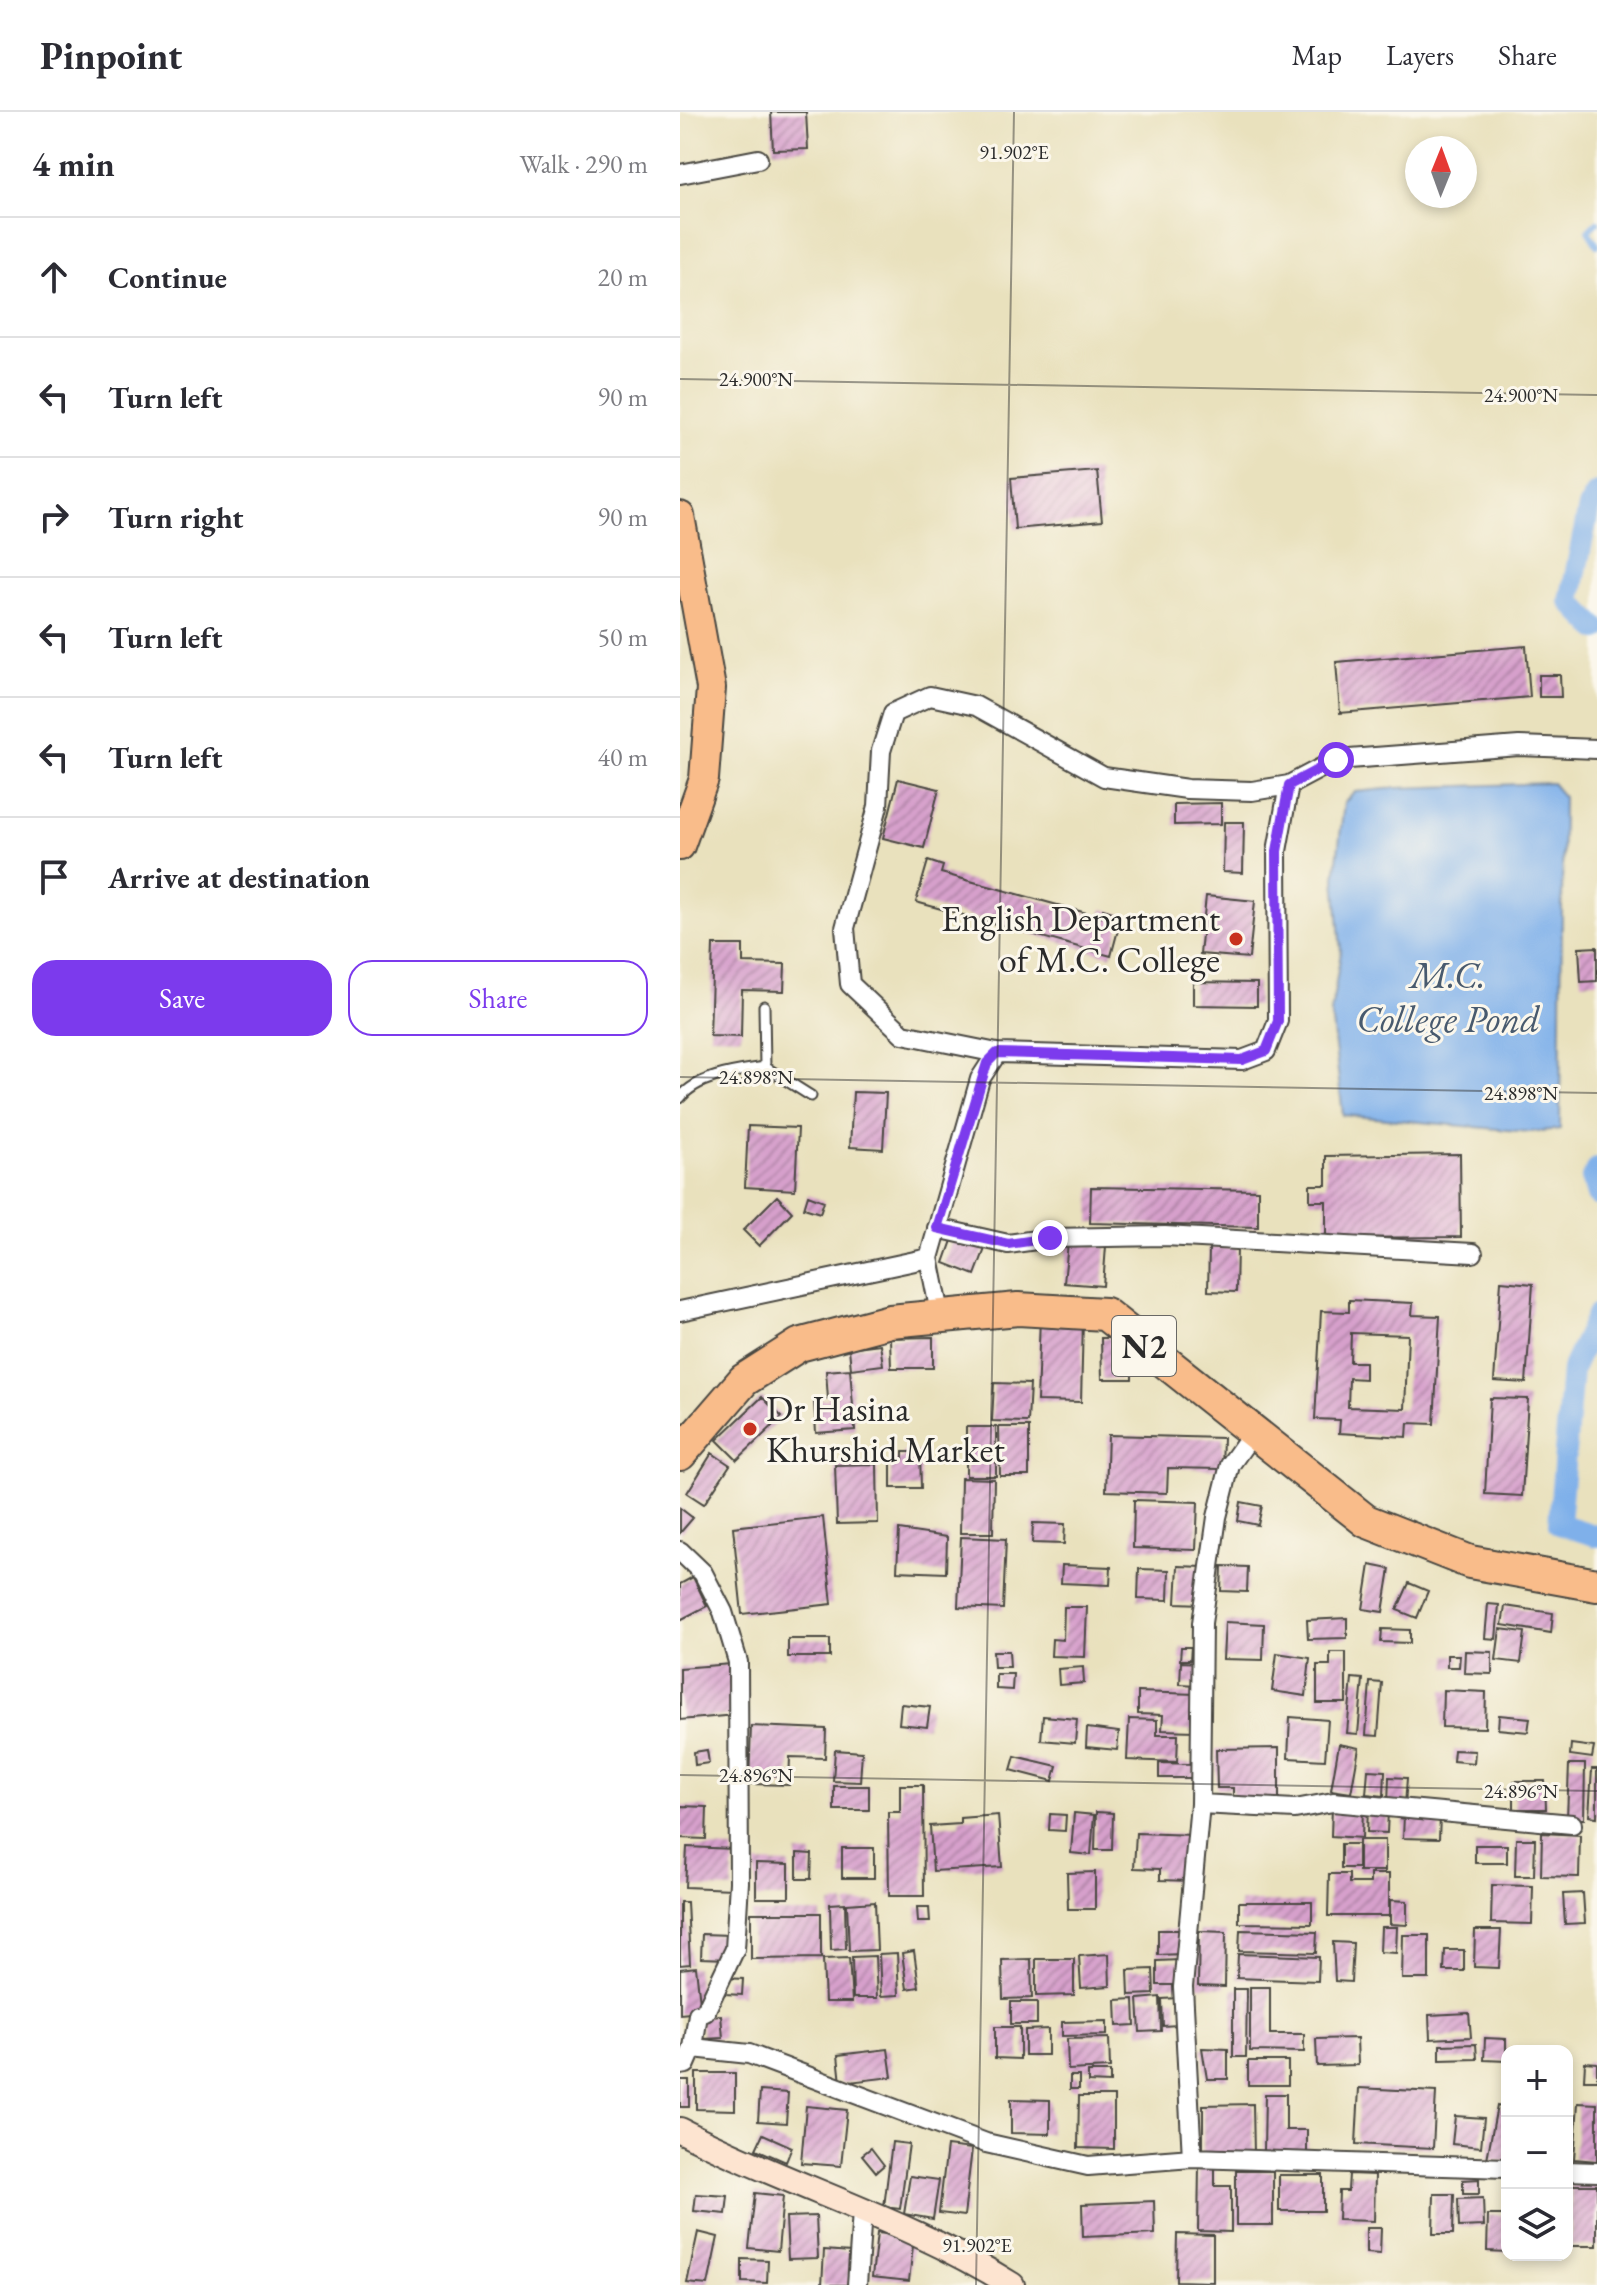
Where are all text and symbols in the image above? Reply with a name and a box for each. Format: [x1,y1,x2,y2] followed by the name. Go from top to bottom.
[40,31,182,80] text: Pinpoint
[1292,37,1342,73] text: Map
[1386,37,1454,73] text: Layers
[1498,37,1557,73] text: Share
[1405,136,1477,208] north arrow
[979,139,1049,165] text: 91.902°E
[32,142,115,186] text: 4 min
[520,147,648,181] text: Walk · 290 m
[32,255,76,299] icon: ahead
[108,258,227,297] text: Continue
[598,260,648,294] text: 20 m
[719,366,793,392] text: 24.900°N
[32,375,76,419] icon: left
[108,378,222,417] text: Turn left
[598,380,648,414] text: 90 m
[1484,382,1558,408] text: 24.900°N
[32,495,76,539] icon: right
[108,498,244,537] text: Turn right
[598,500,648,534] text: 90 m
[32,615,76,659] icon: left
[108,618,222,657] text: Turn left
[598,620,648,654] text: 50 m
[32,735,76,779] icon: left
[108,738,222,777] text: Turn left
[598,740,648,774] text: 40 m
[1318,742,1354,778] route start
[32,855,76,899] icon: arrive
[108,858,370,897] text: Arrive at destination
[941,895,1221,983] place label: English Department of M.C. College
[1227,930,1245,948] marker: English Department of M.C. College
[1356,950,1540,1043] water label: M.C. College Pond
[32,960,332,1036] button: Save
[348,960,648,1036] button: Share
[719,1064,793,1090] text: 24.898°N
[1484,1080,1558,1106] text: 24.898°N
[1032,1220,1068,1256] route end
[1112,1316,1176,1376] road number: N2
[766,1385,1005,1473] place label: Dr Hasina Khurshid Market
[741,1420,759,1438] marker: Dr Hasina Khurshid Market
[719,1762,793,1788] text: 24.896°N
[1484,1778,1558,1804] text: 24.896°N
[1501,2045,1573,2261] map controls
[1501,2045,1573,2117] button: +
[1501,2117,1573,2189] button: −
[1501,2189,1573,2261] button: layers
[942,2232,1012,2258] text: 91.902°E

